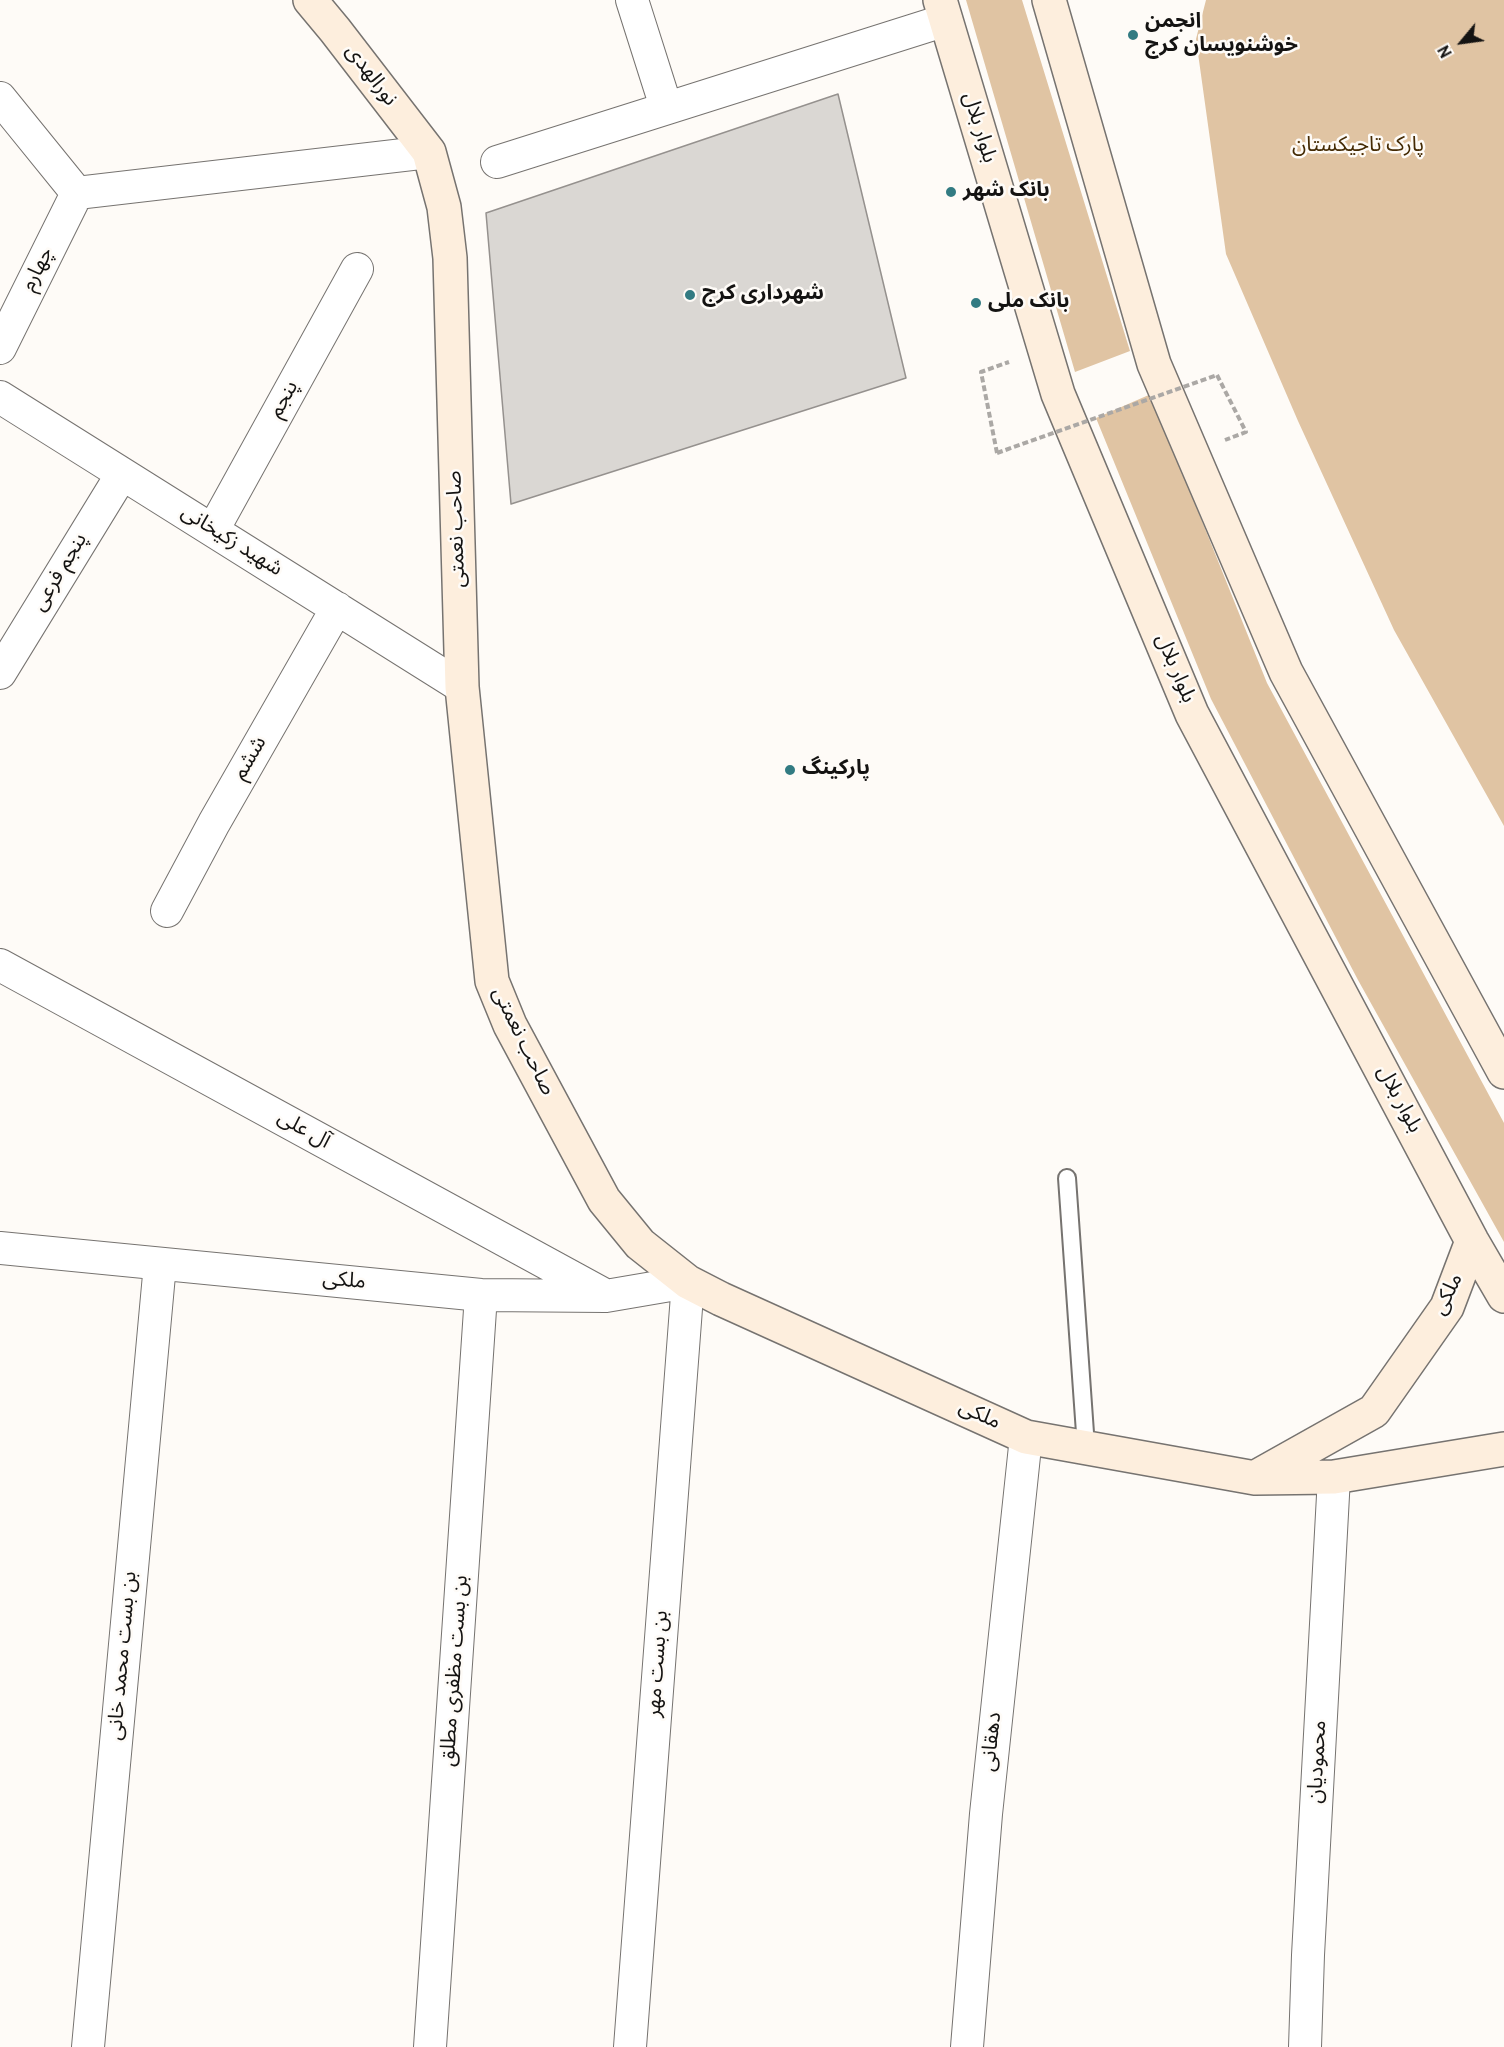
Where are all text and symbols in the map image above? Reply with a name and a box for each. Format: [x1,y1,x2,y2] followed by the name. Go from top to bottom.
[1145,10,1298,60] place label: انجمن خوشنویسان کرج
[1432,12,1492,72] north arrow
[1126,28,1140,42] marker: انجمن خوشنویسان کرج
[339,40,401,112] street label: نورالهدی
[1435,41,1458,61] text: N
[955,90,1001,166] street label: بلوار بلال
[1292,134,1424,160] park label: پارک تاجیکستان
[963,179,1050,205] place label: بانک شهر
[944,185,958,199] marker: بانک شهر
[18,244,60,296] street label: چهارم
[702,282,824,308] place label: شهرداری کرج
[683,288,697,302] marker: شهرداری کرج
[988,290,1069,316] place label: بانک ملی
[969,296,983,310] marker: بانک ملی
[265,377,305,423] street label: پنجم
[443,470,473,588] street label: صاحب نعمتی
[176,501,286,583] street label: شهید زکیخانی
[28,529,94,617] street label: پنجم فرعی
[1148,631,1200,707] street label: بلوار بلال
[229,733,273,785] street label: ششم
[802,757,870,783] place label: پارکینگ
[783,763,797,777] marker: پارکینگ
[485,984,559,1100] street label: صاحب نعمتی
[1370,1062,1426,1138] street label: بلوار بلال
[272,1106,334,1156] street label: آل علی
[321,1268,367,1296] street label: ملکی
[1428,1270,1470,1320] street label: ملکی
[954,1396,1004,1436] street label: ملکی
[104,1570,144,1742] street label: بن بست محمد خانی
[437,1574,475,1768] street label: بن بست مظفری مطلق
[643,1610,675,1718] street label: بن بست مهر
[977,1711,1009,1773] street label: دهقانی
[1304,1720,1334,1804] street label: محمودیان

